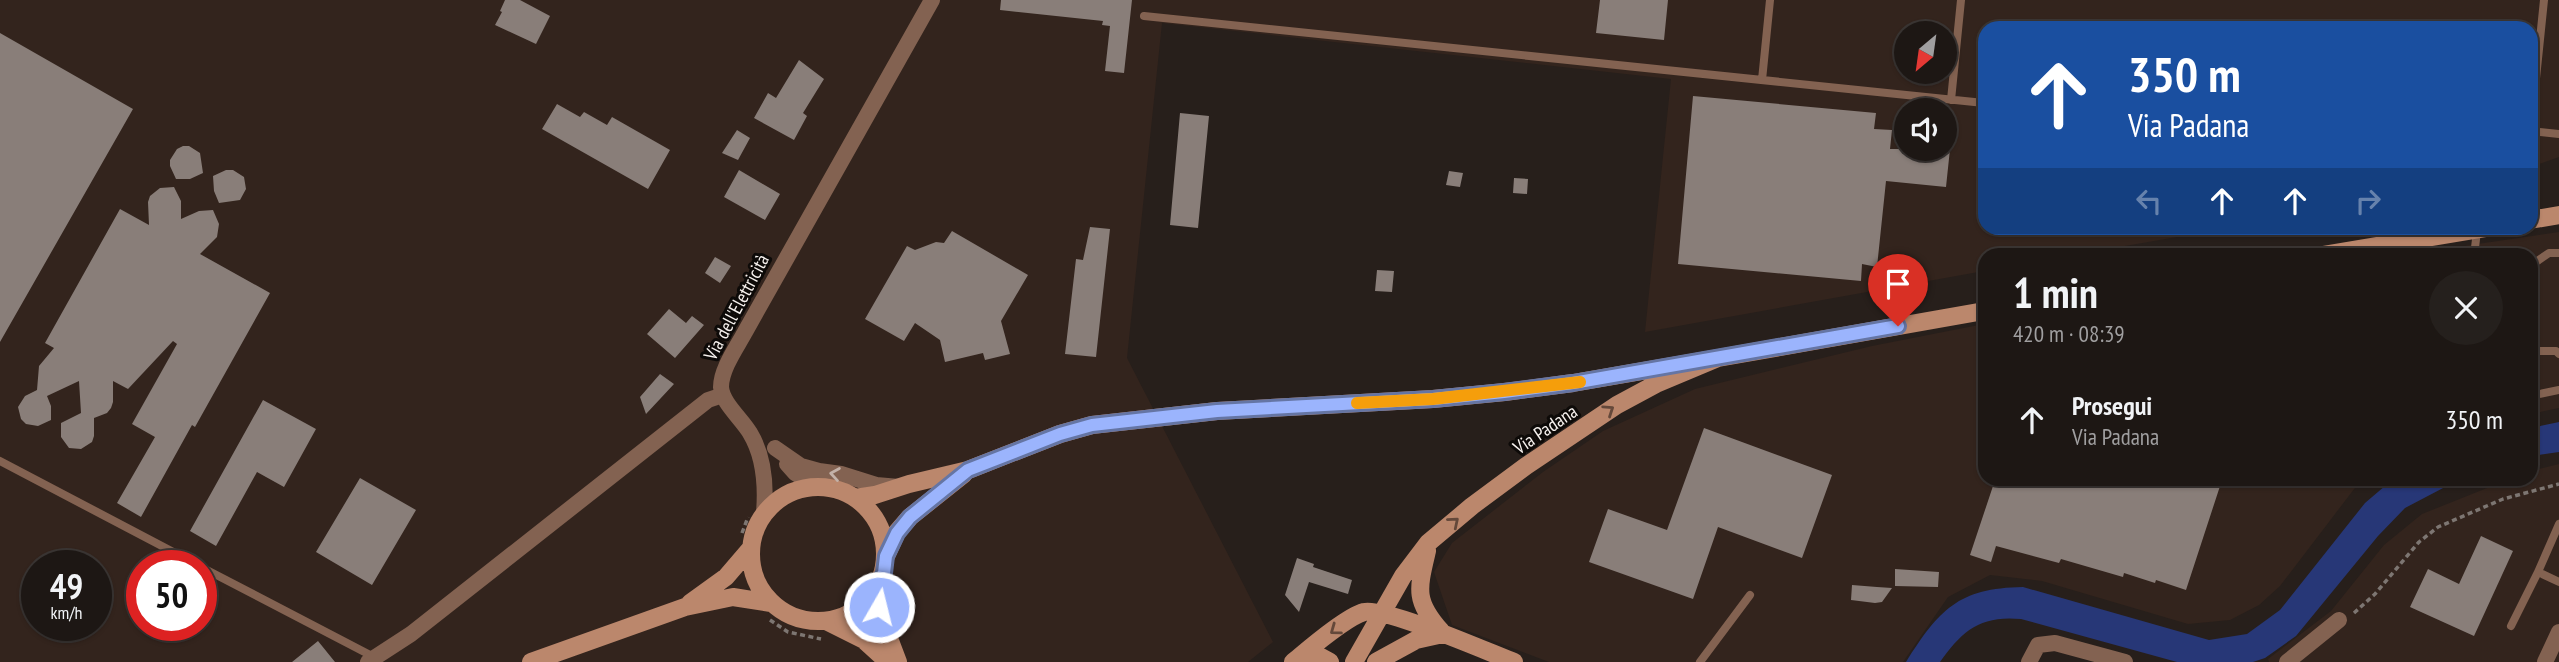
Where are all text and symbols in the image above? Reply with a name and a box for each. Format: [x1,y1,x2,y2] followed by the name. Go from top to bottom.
[1894,21,1956,84] north arrow
[1894,21,1957,161] map controls
[2128,42,2241,106] text: 350 m
[2013,49,2104,140] icon: ahead
[1894,98,1957,161] button: sound
[2128,104,2249,146] text: Via Padana
[2130,182,2168,220] icon: left
[2203,182,2241,220] icon: ahead
[2276,182,2314,220] icon: ahead
[2349,182,2387,220] icon: right
[698,250,774,365] street label: Via dell'Elettricità
[1868,254,1928,326] pin
[1879,265,1917,303] icon: arrive
[2013,265,2098,320] text: 1 min
[2429,271,2503,345] button: close
[2013,319,2125,348] text: 420 m · 08:39
[2072,389,2152,422] text: Prosegui
[1508,399,1582,460] street label: Via Padana
[2013,401,2051,439] icon: ahead
[2445,403,2503,436] text: 350 m
[1602,405,1615,418] one-way arrow
[2072,422,2159,451] text: Via Padana
[829,467,841,482] one-way arrow
[1445,518,1458,530] one-way arrow
[126,550,217,641] speed limit sign: 50
[50,563,83,609] text: 49
[842,570,916,644] position arrow
[51,601,82,624] text: km/h
[1330,622,1343,635] one-way arrow

